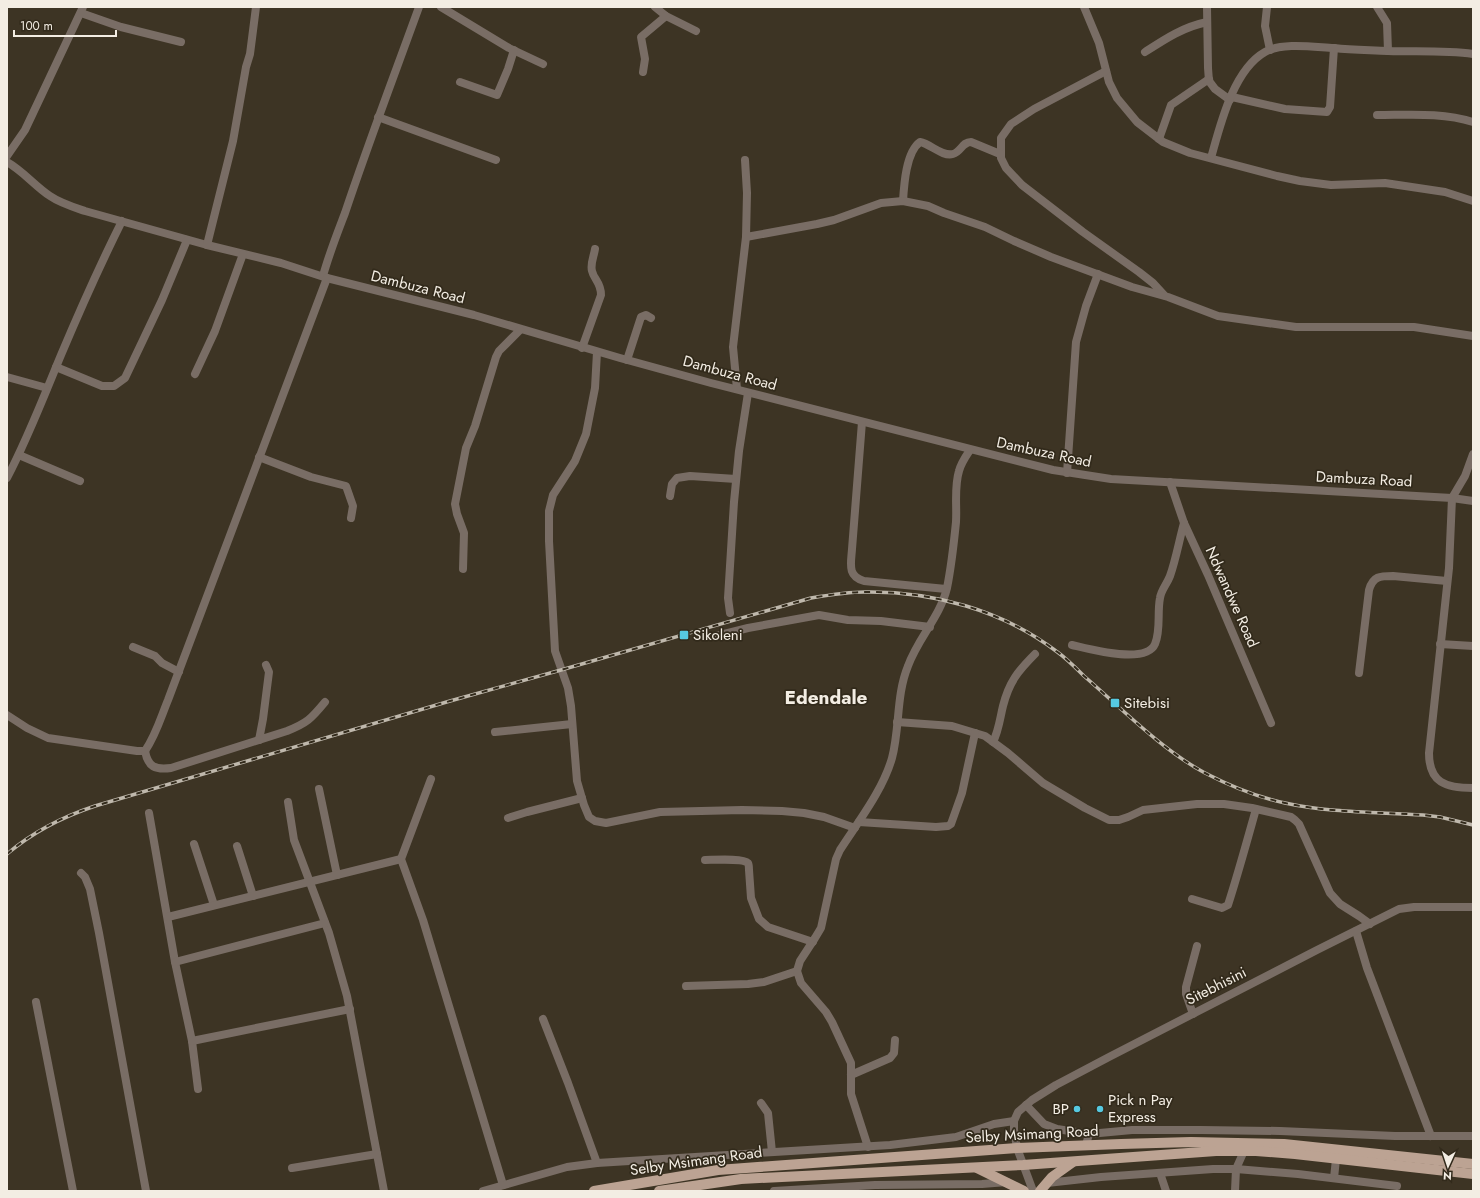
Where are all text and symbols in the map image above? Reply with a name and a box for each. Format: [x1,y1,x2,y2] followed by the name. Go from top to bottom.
[14,12,116,38] scale bar
[20,17,53,35] text: 100 m
[369,265,467,309] street label: Dambuza Road
[681,350,779,396] street label: Dambuza Road
[995,431,1093,473] street label: Dambuza Road
[1315,465,1413,493] street label: Dambuza Road
[1200,543,1264,651] street label: Ndwandwe Road
[693,624,743,646] place label: Sikoleni
[678,629,690,641] marker: Sikoleni
[785,684,868,711] district label: Edendale
[1124,692,1170,714] place label: Sitebisi
[1109,697,1121,709] marker: Sitebisi
[1182,961,1250,1011] street label: Sitebhisini
[1108,1089,1173,1128] place label: Pick n Pay Express
[1052,1098,1069,1120] place label: BP
[1072,1104,1082,1114] marker: BP
[1095,1104,1105,1114] marker: Pick n Pay Express
[965,1120,1099,1148] street label: Selby Msimang Road
[629,1141,763,1181] street label: Selby Msimang Road
[1428,1146,1468,1186] north arrow
[1443,1168,1452,1184] text: N

